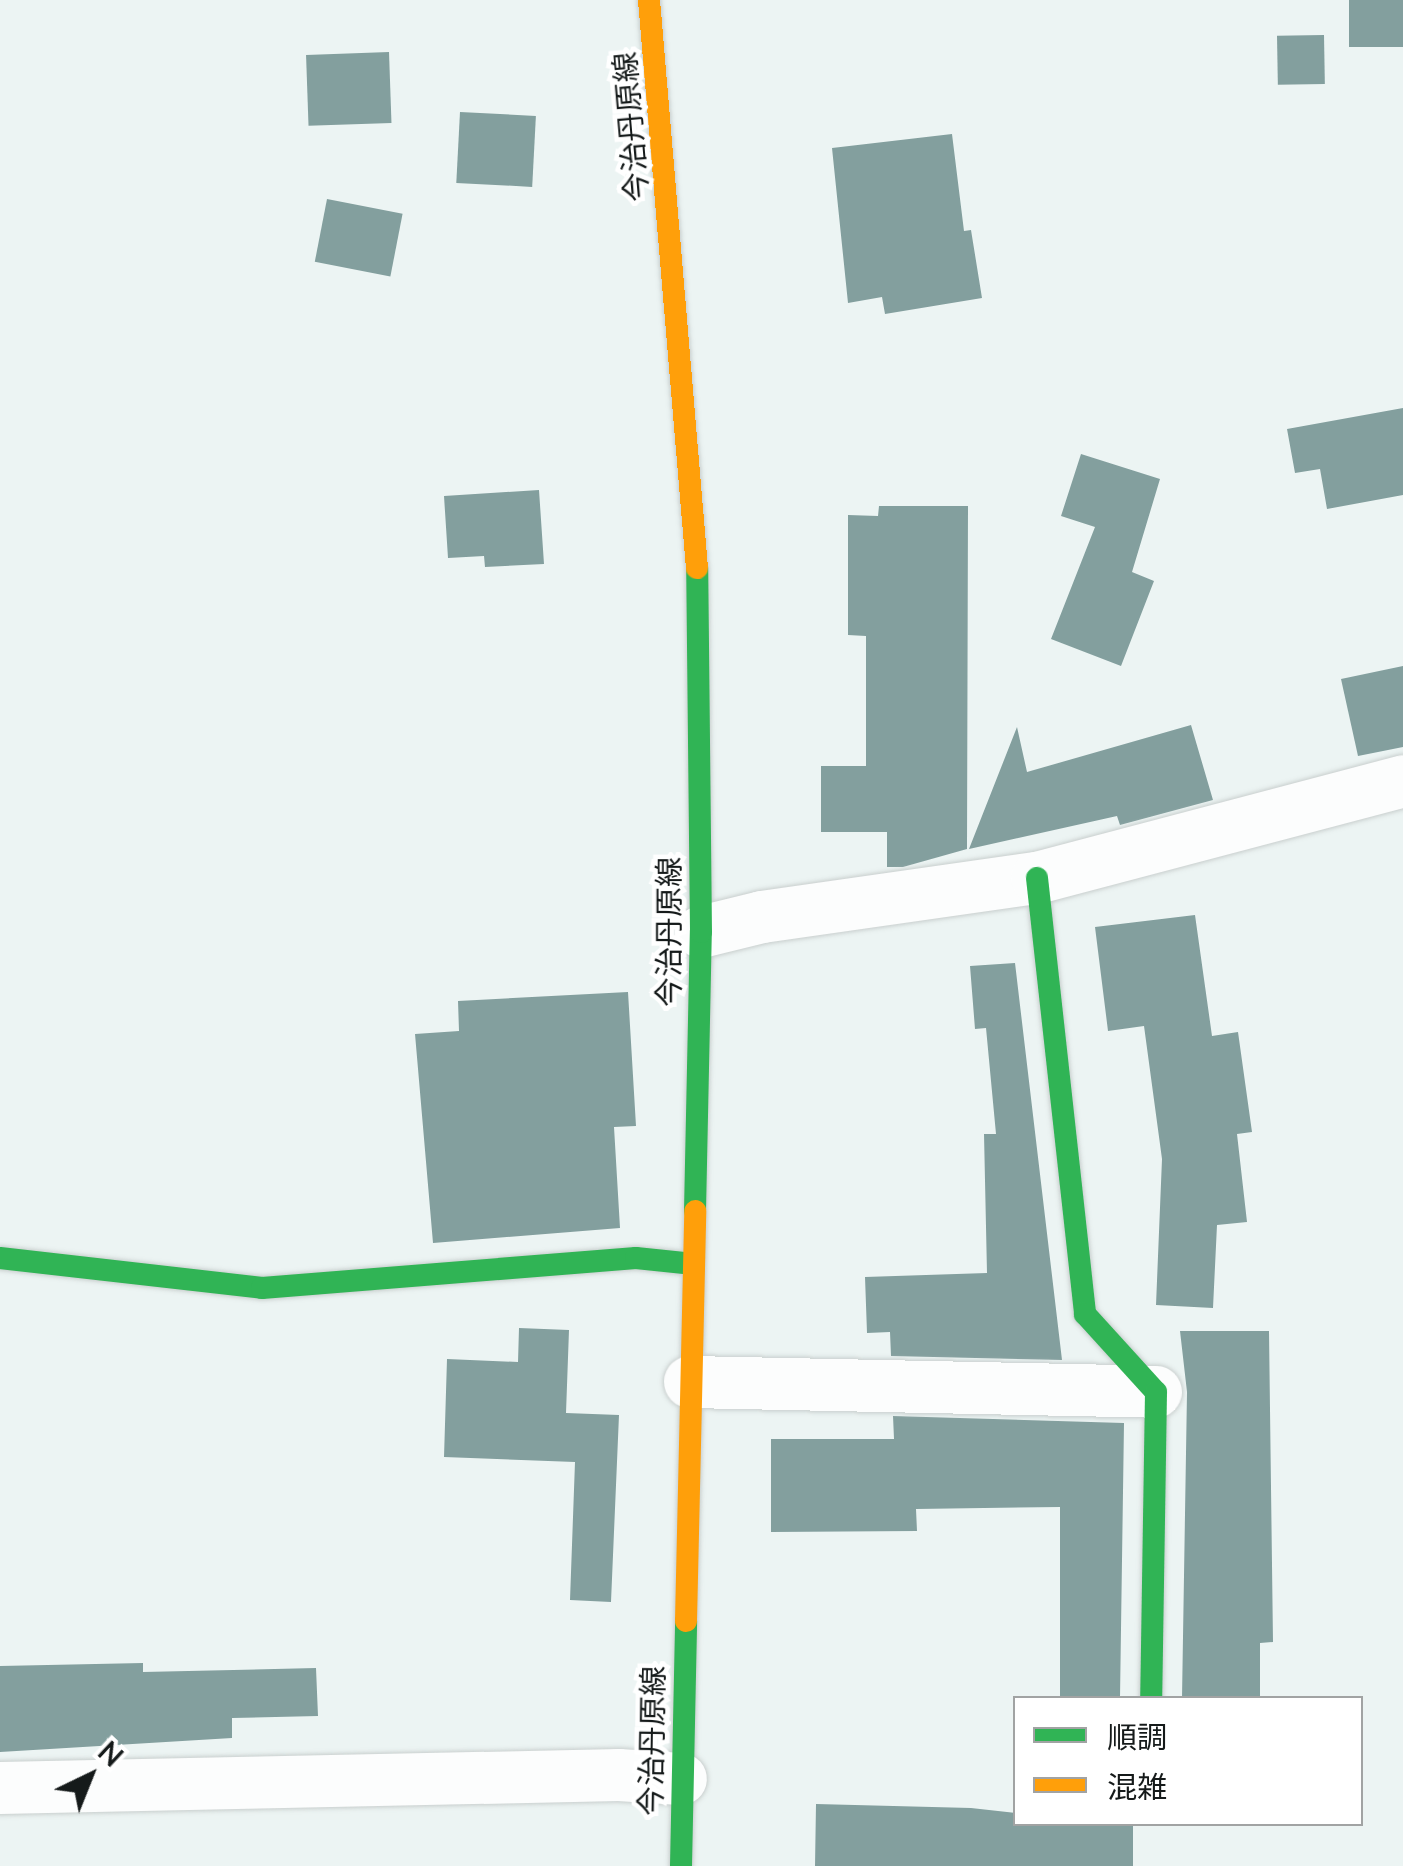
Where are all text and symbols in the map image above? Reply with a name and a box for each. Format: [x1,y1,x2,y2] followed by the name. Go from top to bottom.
[607,51,655,203] street label: 今治丹原線
[651,857,687,1007] street label: 今治丹原線
[633,1666,671,1816] street label: 今治丹原線
[1013,1696,1363,1826] legend
[1107,1718,1167,1756] text: 順調
[40,1726,140,1826] north arrow
[91,1734,130,1774] text: N
[1107,1768,1167,1806] text: 混雑

